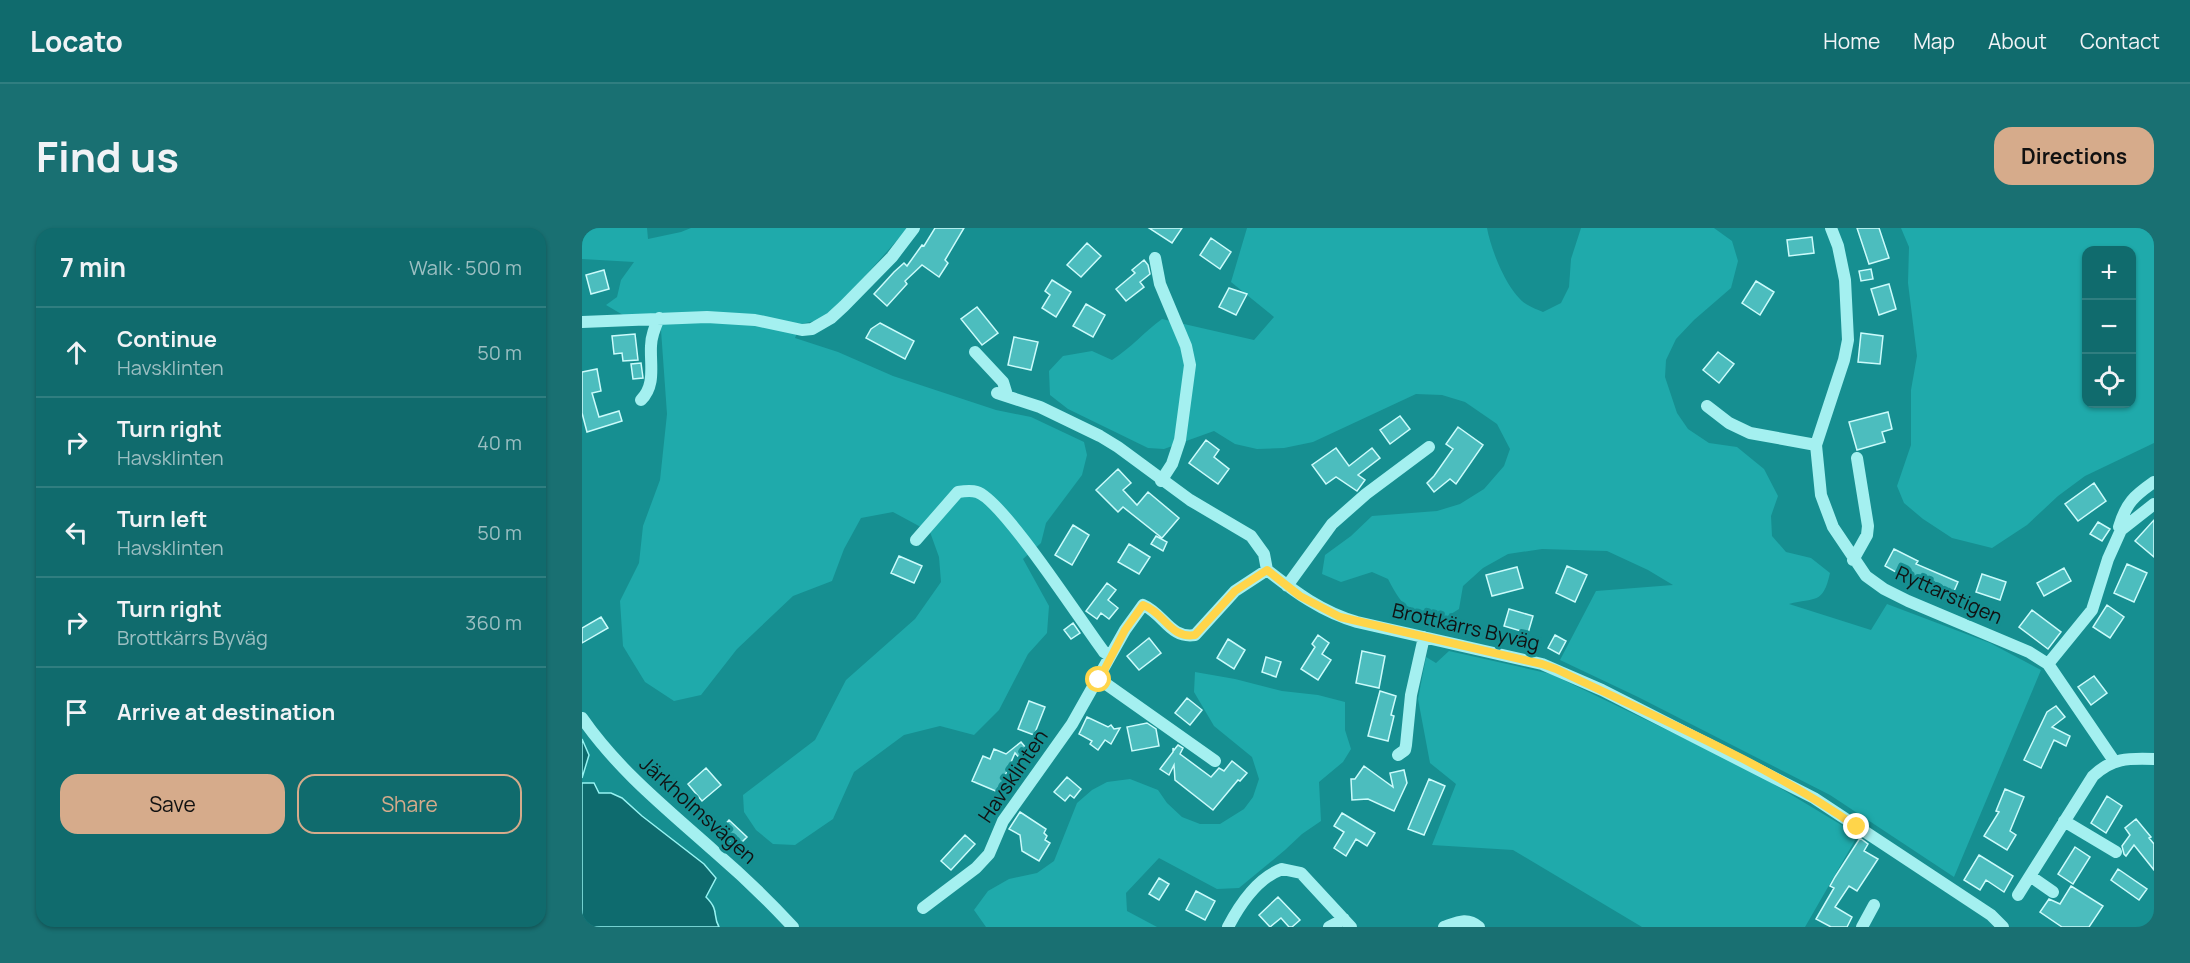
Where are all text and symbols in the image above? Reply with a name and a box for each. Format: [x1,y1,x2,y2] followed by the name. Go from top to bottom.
[30,22,123,60] text: Locato
[1823,27,1880,55] text: Home
[1913,27,1955,55] text: Map
[1988,27,2047,55] text: About
[2080,27,2160,55] text: Contact
[36,127,179,185] text: Find us
[1994,127,2154,185] button: Directions
[2082,246,2136,408] map controls
[2082,246,2136,300] button: +
[60,249,126,285] text: 7 min
[409,254,522,281] text: Walk · 500 m
[2082,300,2136,354] button: −
[117,324,217,354] text: Continue
[60,336,93,369] icon: ahead
[477,339,522,366] text: 50 m
[117,354,224,381] text: Havsklinten
[2082,354,2136,408] button: locate
[117,414,222,444] text: Turn right
[60,426,93,459] icon: right
[477,429,522,456] text: 40 m
[117,444,224,471] text: Havsklinten
[117,504,207,534] text: Turn left
[60,516,93,549] icon: left
[477,519,522,546] text: 50 m
[117,534,224,561] text: Havsklinten
[1892,559,2007,630] street label: Ryttarstigen
[117,594,222,624] text: Turn right
[1390,596,1543,657] street label: Brottkärrs Byväg
[60,606,93,639] icon: right
[465,609,522,636] text: 360 m
[117,624,268,651] text: Brottkärrs Byväg
[1085,666,1111,692] route start
[60,696,93,729] icon: arrive
[117,697,335,727] text: Arrive at destination
[972,724,1054,827] street label: Havsklinten
[634,750,763,869] street label: Järkholmsvägen
[60,774,285,834] button: Save
[297,774,522,834] button: Share
[1843,813,1869,839] route end

